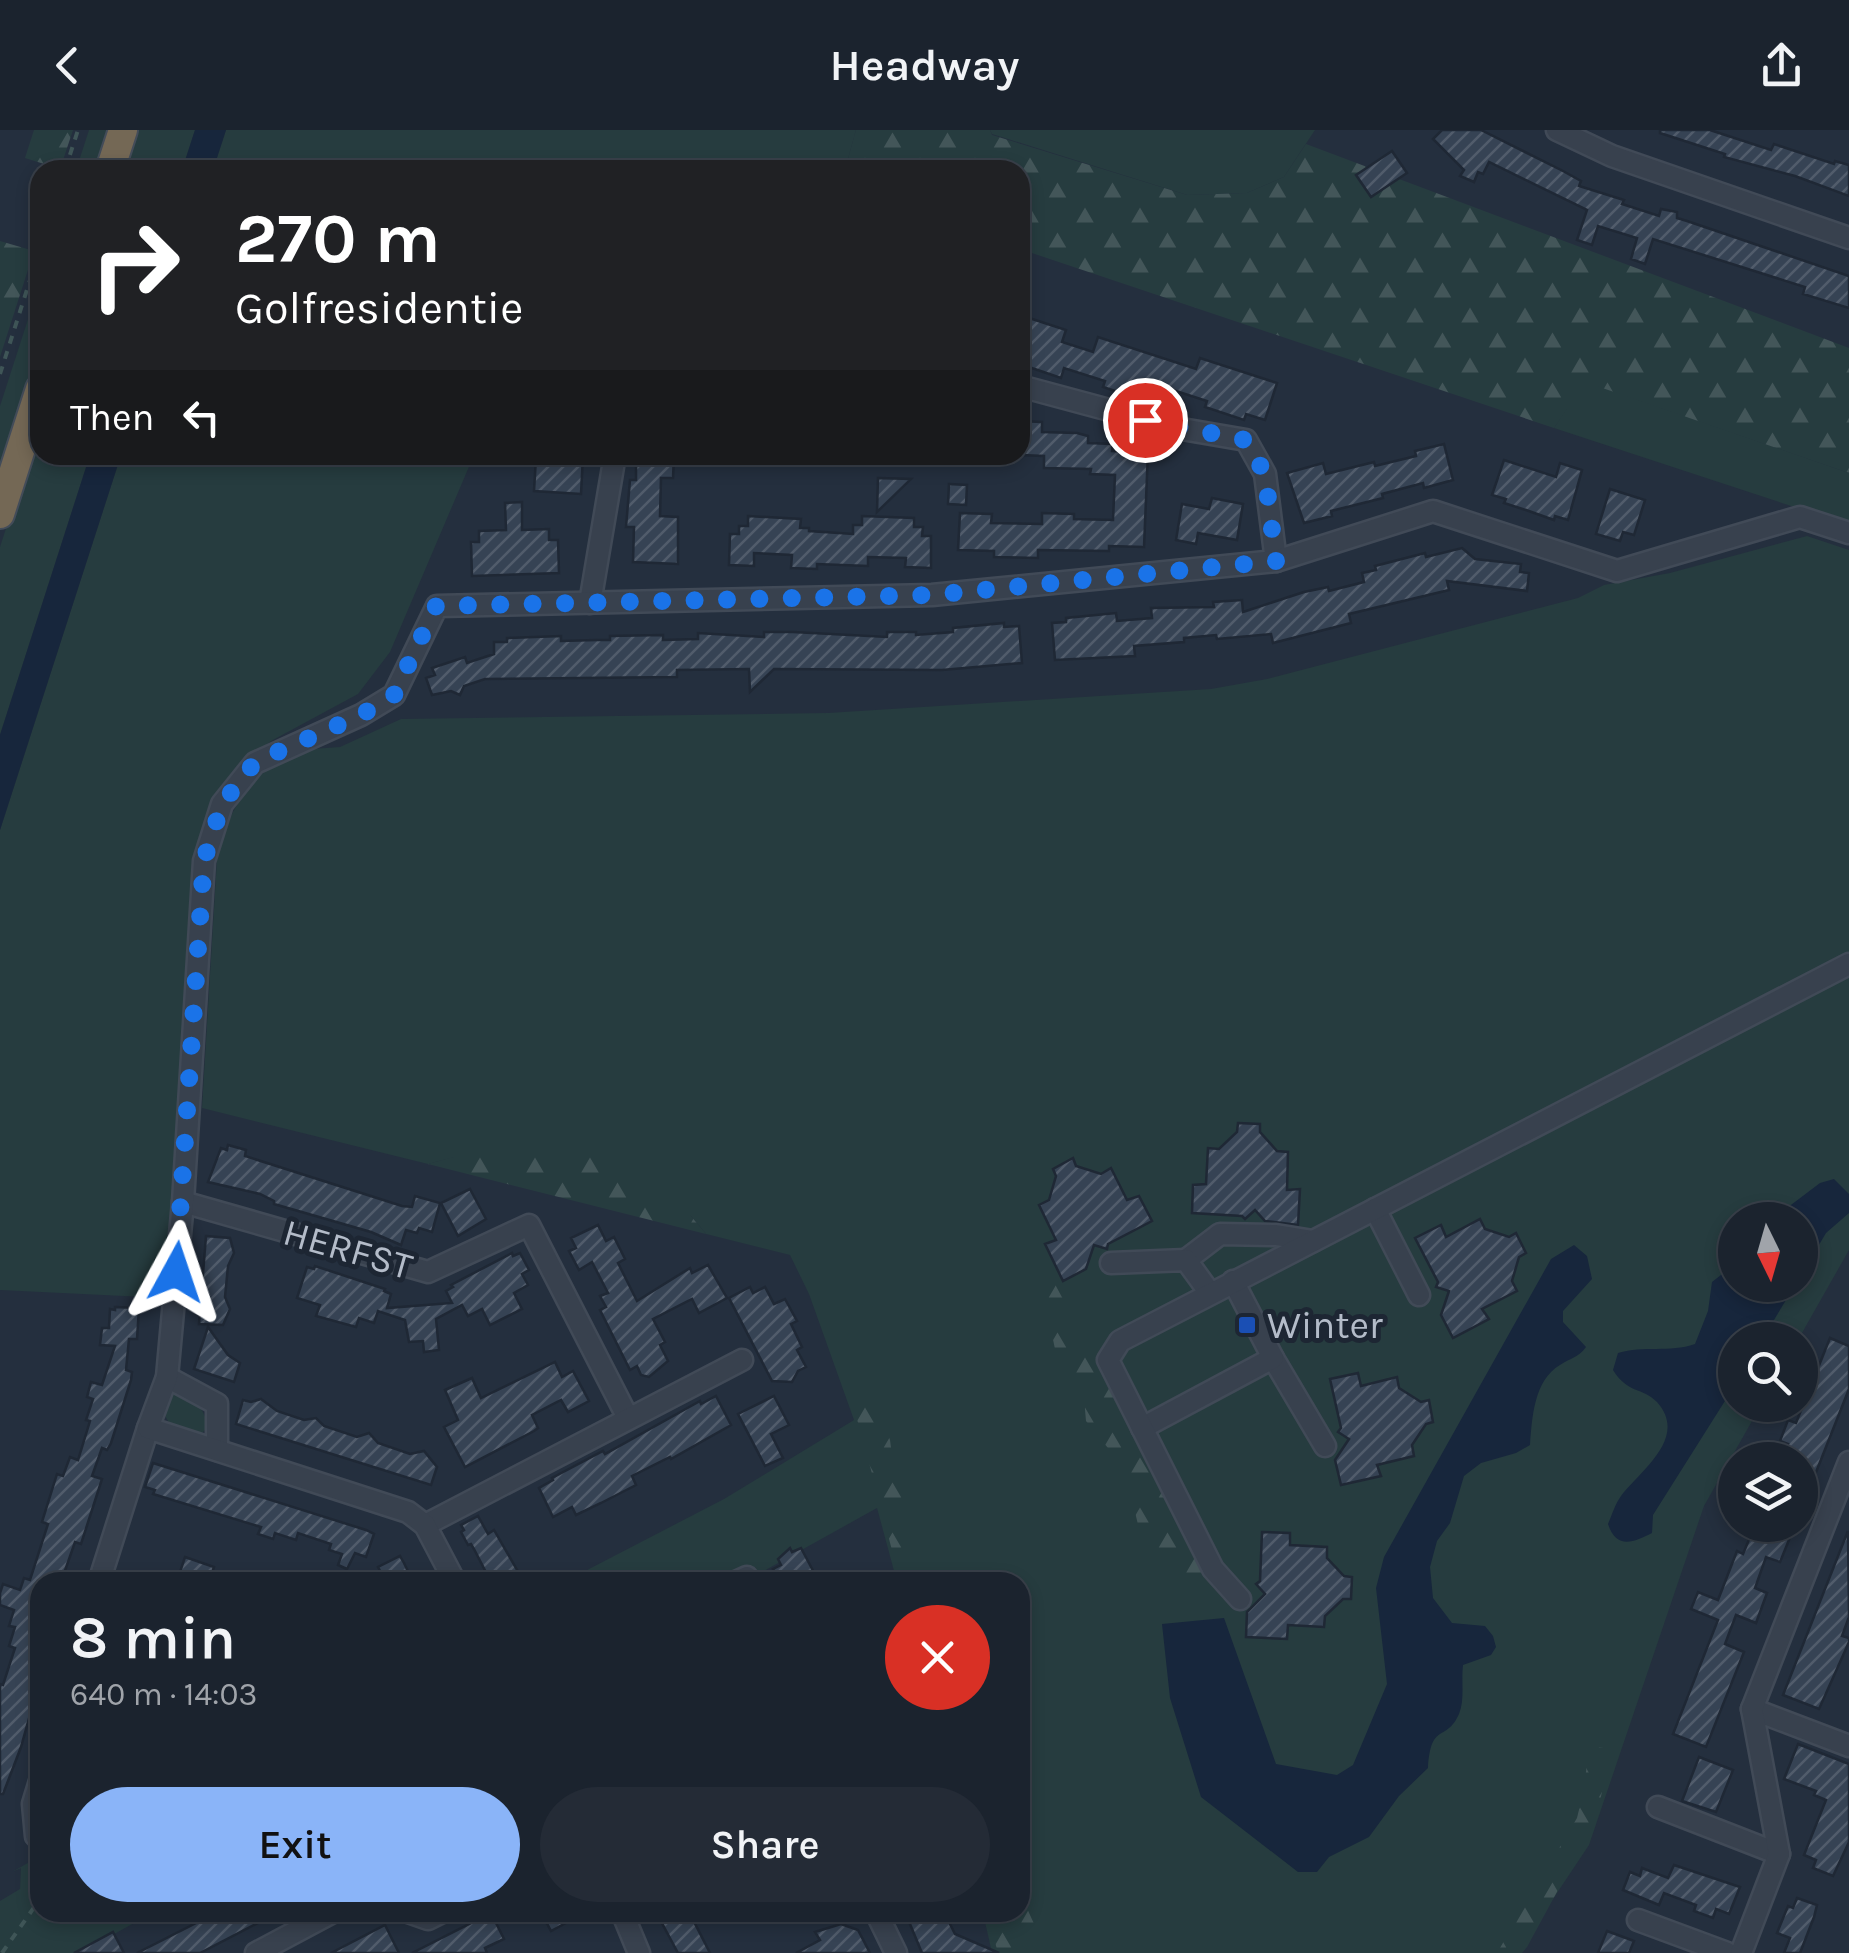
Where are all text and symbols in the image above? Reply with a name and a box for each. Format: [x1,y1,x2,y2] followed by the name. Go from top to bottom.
[40,38,95,93] icon: back
[1754,38,1809,93] icon: share
[830,39,1019,91] text: Headway
[235,198,441,280] text: 270 m
[70,200,200,330] icon: right
[235,282,523,334] text: Golfresidentie
[1103,378,1188,463] pin
[174,390,229,445] icon: left
[1118,393,1173,448] icon: arrive
[70,395,154,440] text: Then
[1718,1202,1818,1302] north arrow
[1718,1202,1818,1542] map controls
[278,1210,417,1289] street label: HERFST
[124,1220,228,1324] position arrow
[1267,1303,1383,1348] place label: Winter
[1236,1314,1258,1336] marker: Winter
[1718,1322,1818,1422] button: search
[1718,1442,1818,1542] button: layers
[70,1603,236,1673] text: 8 min
[885,1605,990,1710] button: close
[70,1676,257,1713] text: 640 m · 14:03
[70,1787,520,1902] button: Exit
[540,1787,990,1902] button: Share

